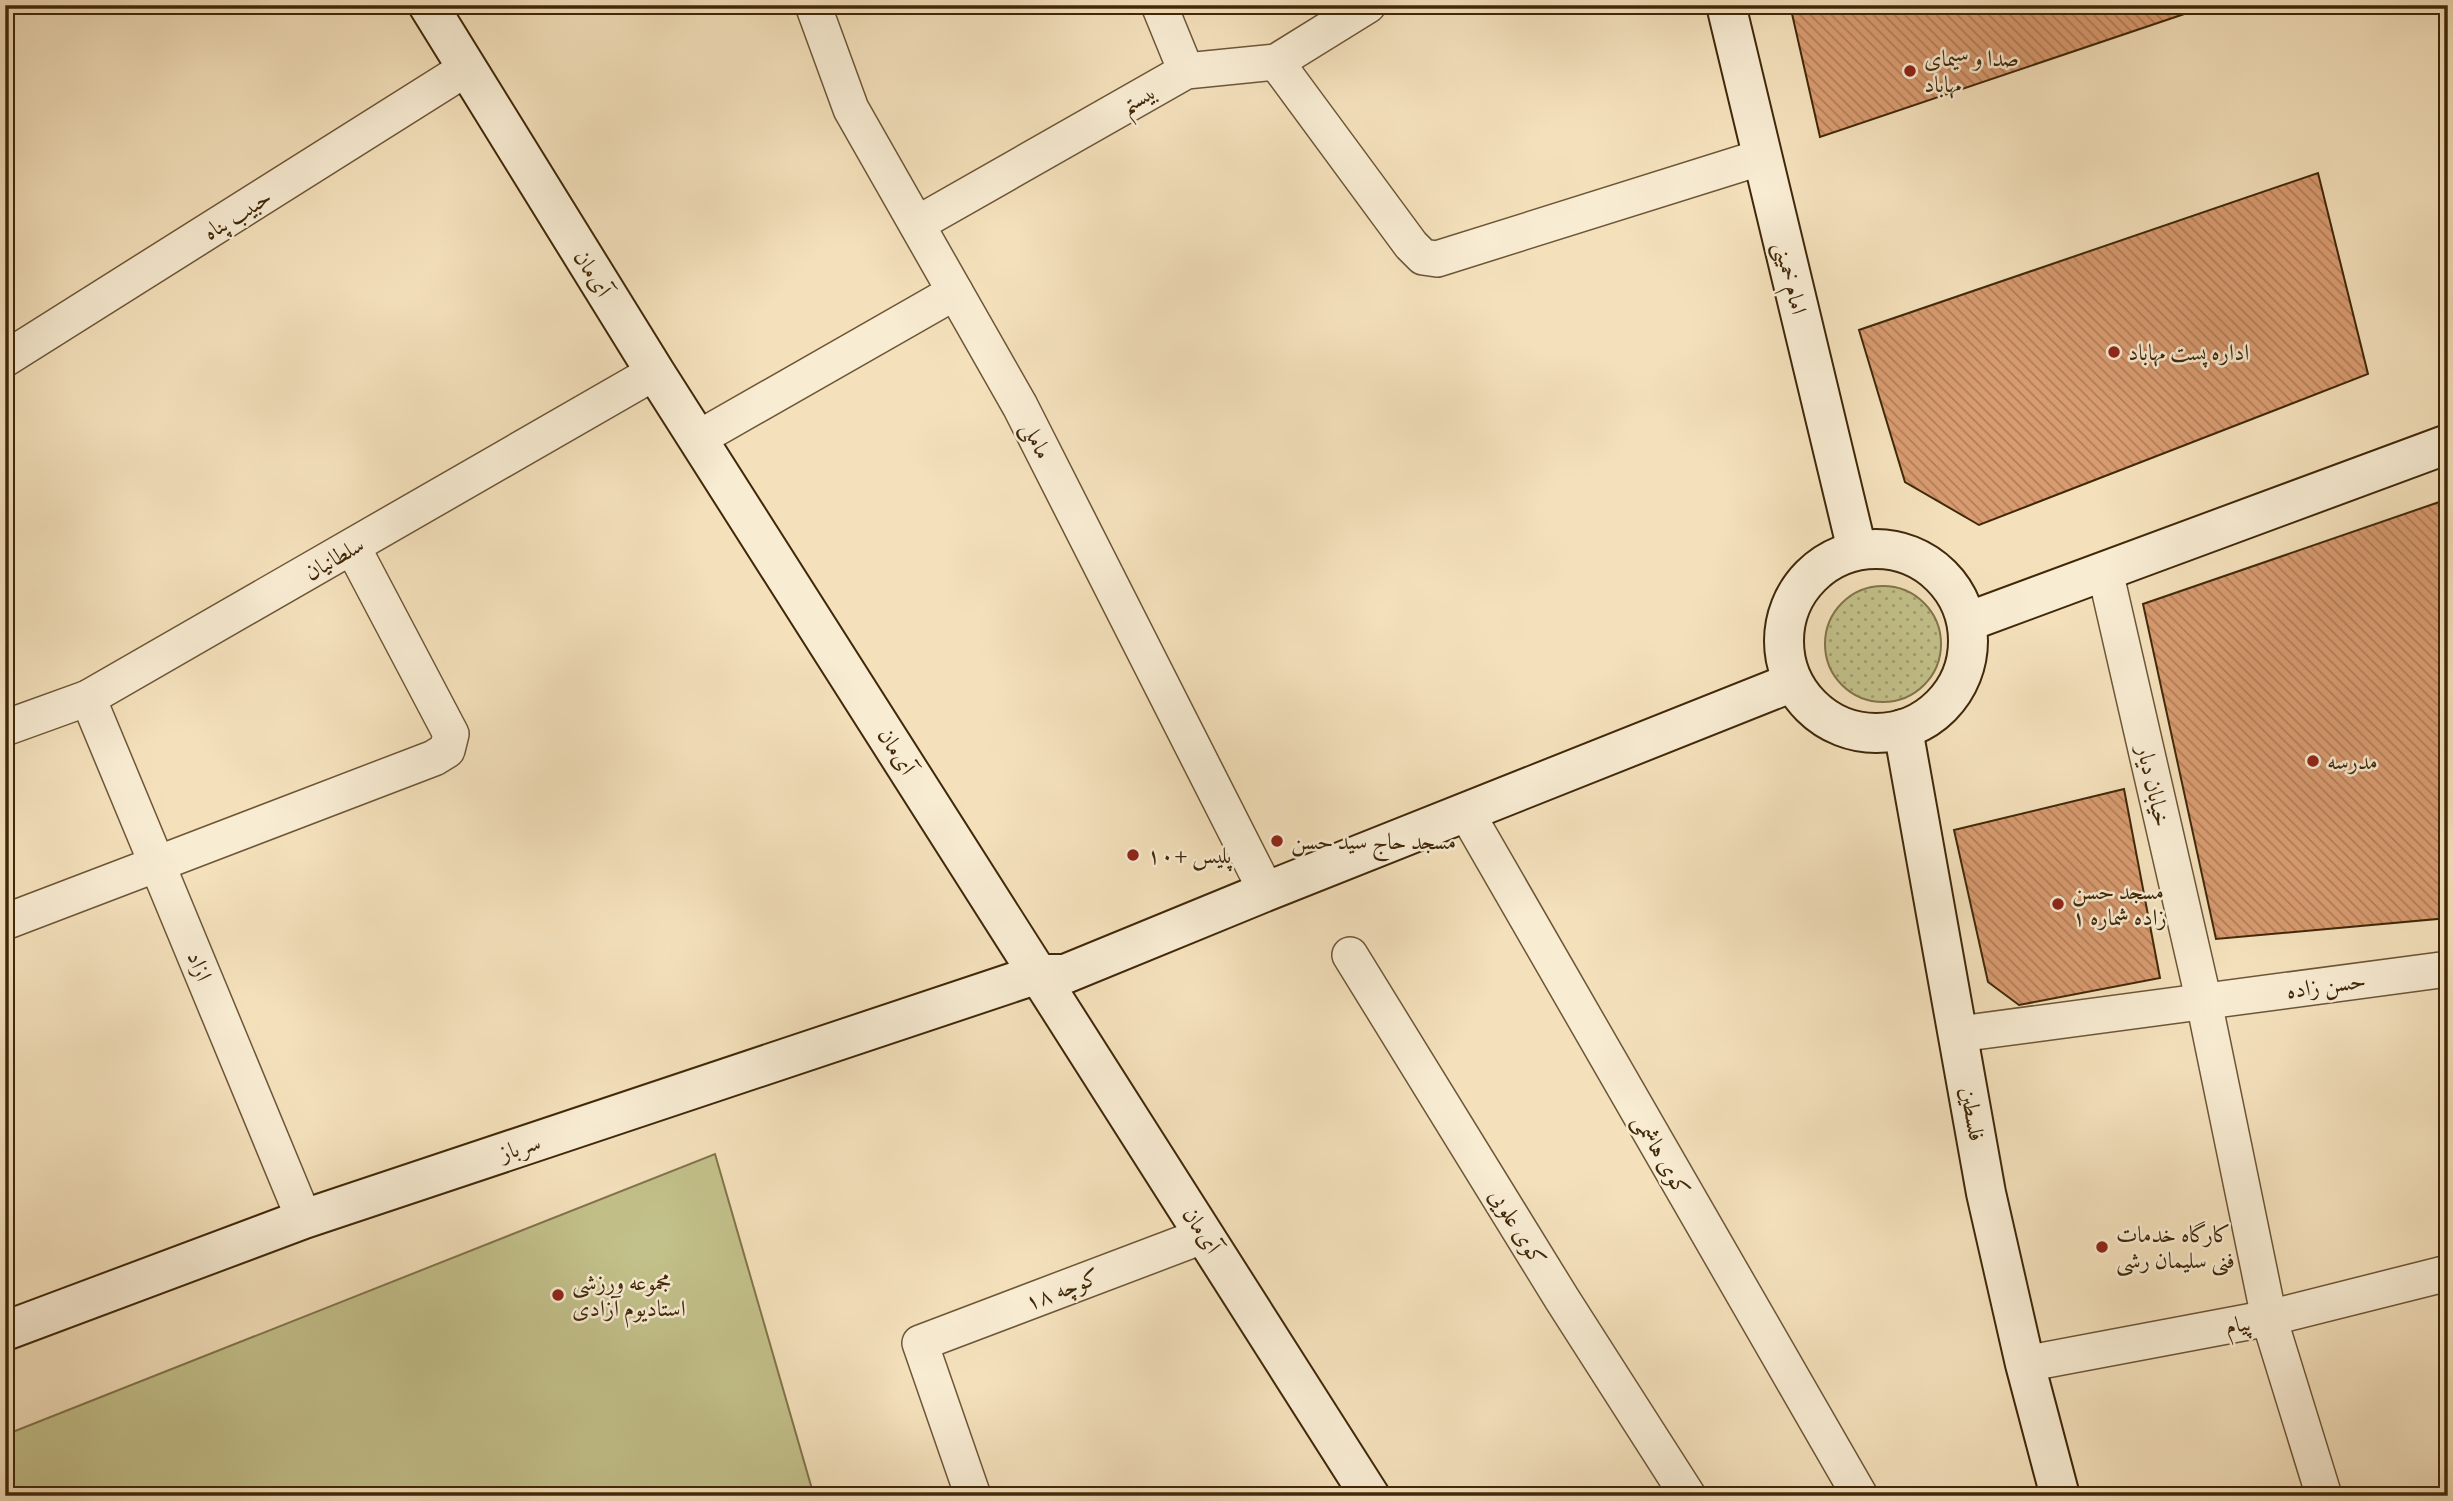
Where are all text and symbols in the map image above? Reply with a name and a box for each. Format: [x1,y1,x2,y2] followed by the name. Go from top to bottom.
[1924,43,2019,99] place label: صدا و سیمای مهاباد
[1902,63,1918,79] marker: صدا و سیمای مهاباد
[1115,76,1165,127] street label: بیستم
[197,181,278,248] street label: حبیب پناه
[1763,239,1814,318] street label: امام خمینی
[567,244,621,305] street label: آی‌مان
[2128,337,2249,368] place label: اداره پست مهاباد
[2106,344,2122,360] marker: اداره پست مهاباد
[1012,416,1059,465] street label: ماملی
[299,529,369,587] street label: سلطانیان
[871,722,925,783] street label: آی‌مان
[2130,740,2178,830] street label: خیابان دیار
[2327,746,2378,776] place label: مدرسه
[2305,753,2321,769] marker: مدرسه
[1291,826,1456,862] place label: مسجد حاج سید حسن
[1269,833,1285,849] marker: مسجد حاج سید حسن
[1147,840,1233,872] place label: پلیس +۱۰
[1125,847,1141,863] marker: پلیس +۱۰
[2072,876,2167,932] place label: مسجد حسن زاده شماره ۱
[2050,896,2066,912] marker: مسجد حسن زاده شماره ۱
[181,947,219,985] street label: ازاد
[2284,965,2368,1006] street label: حسن زاده
[1953,1085,1993,1143] street label: فلسطین
[1626,1108,1698,1202] street label: کوی هاشمی
[494,1126,545,1169] street label: سرباز
[1482,1182,1554,1272] street label: کوی علویی
[1176,1201,1230,1262] street label: آی‌مان
[2116,1219,2235,1277] place label: کارگاه خدمات فنی سلیمان رشی
[2094,1239,2110,1255] marker: کارگاه خدمات فنی سلیمان رشی
[1021,1261,1104,1318] street label: کوچه ۱۸
[572,1267,686,1328] place label: مجموعه ورزشی استادیوم آزادی
[550,1287,566,1303] marker: مجموعه ورزشی استادیوم آزادی
[2222,1307,2255,1346] street label: پیام

